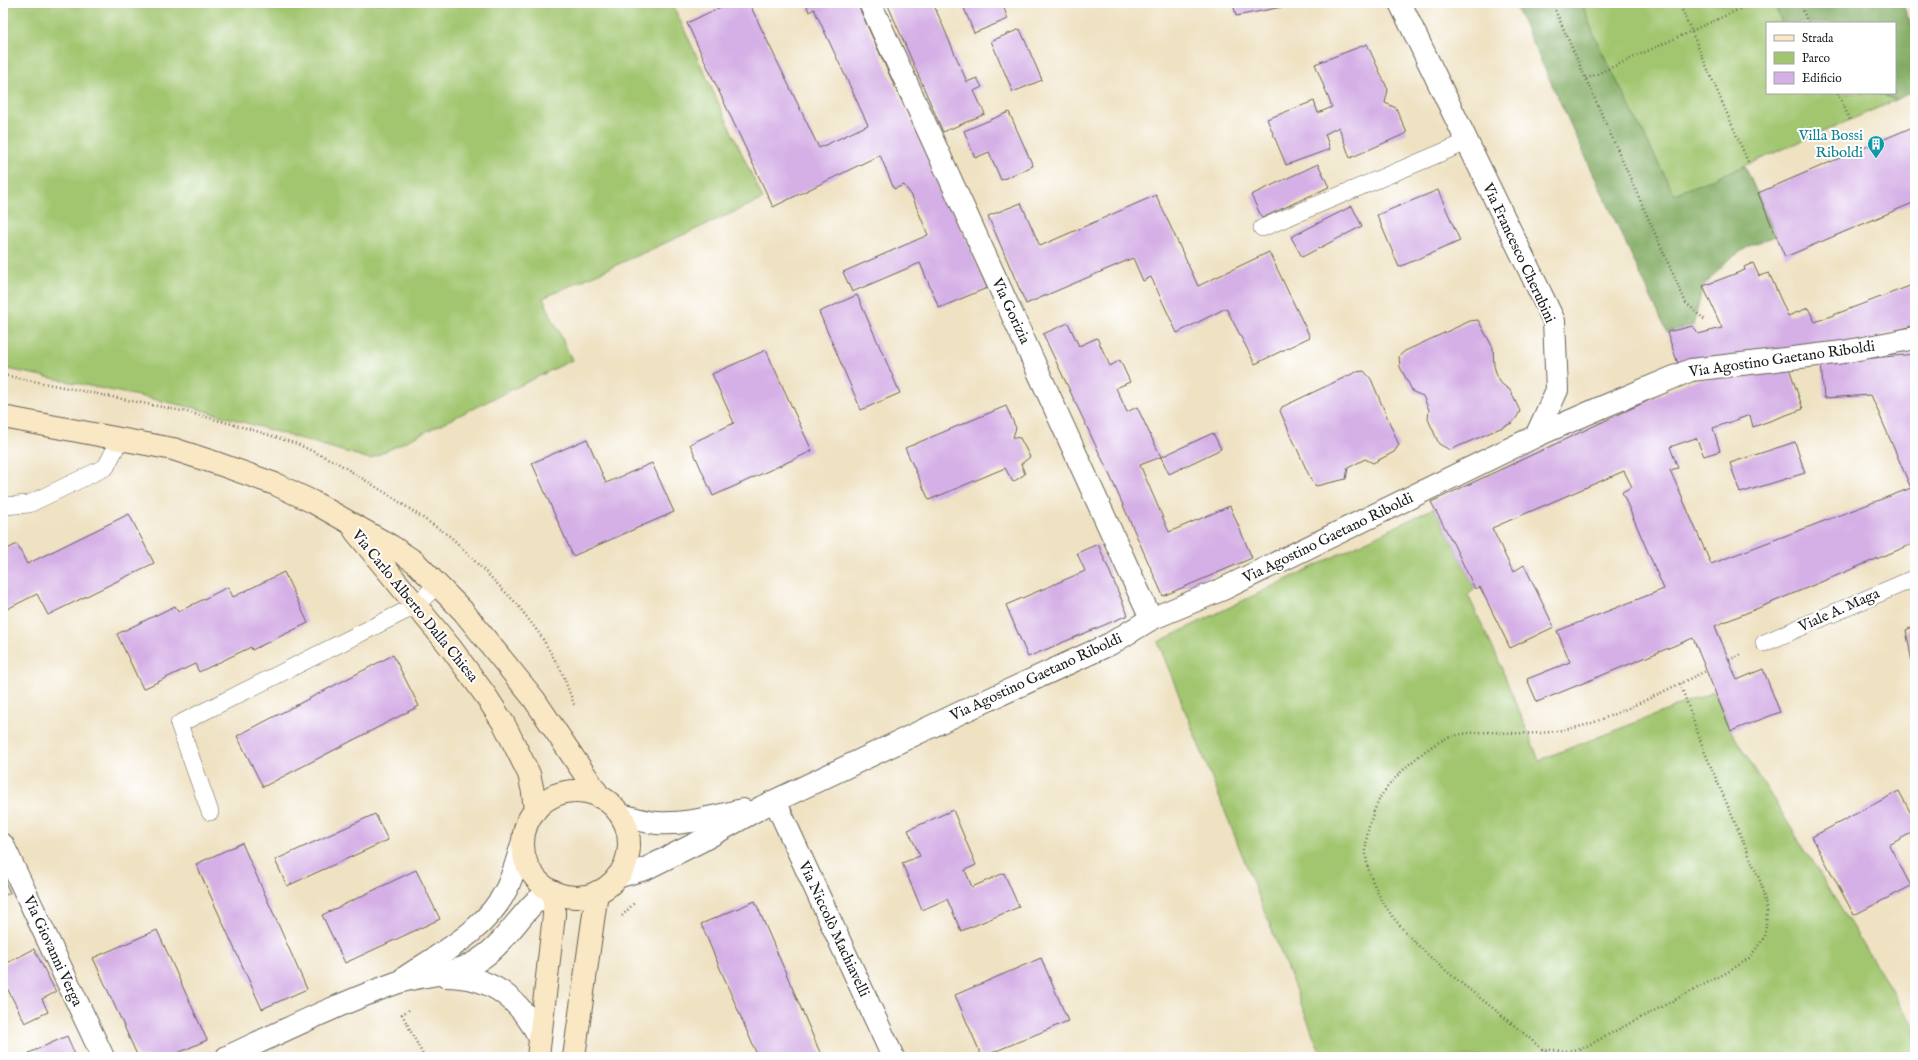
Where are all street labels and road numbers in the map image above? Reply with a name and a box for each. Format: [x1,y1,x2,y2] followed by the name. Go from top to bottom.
[1478,179,1560,326] street label: Via Francesco Cherubini
[987,274,1035,347] street label: Via Gorizia
[1687,337,1876,382] street label: Via Agostino Gaetano Riboldi
[1239,488,1416,588] street label: Via Agostino Gaetano Riboldi
[347,525,483,686] street label: Via Carlo Alberto Dalla Chiesa
[1795,583,1883,637] street label: Viale A. Maga
[946,629,1125,726] street label: Via Agostino Gaetano Riboldi
[794,857,874,1000] street label: Via Niccolò Machiavelli
[19,892,87,1010] street label: Via Giovanni Verga

